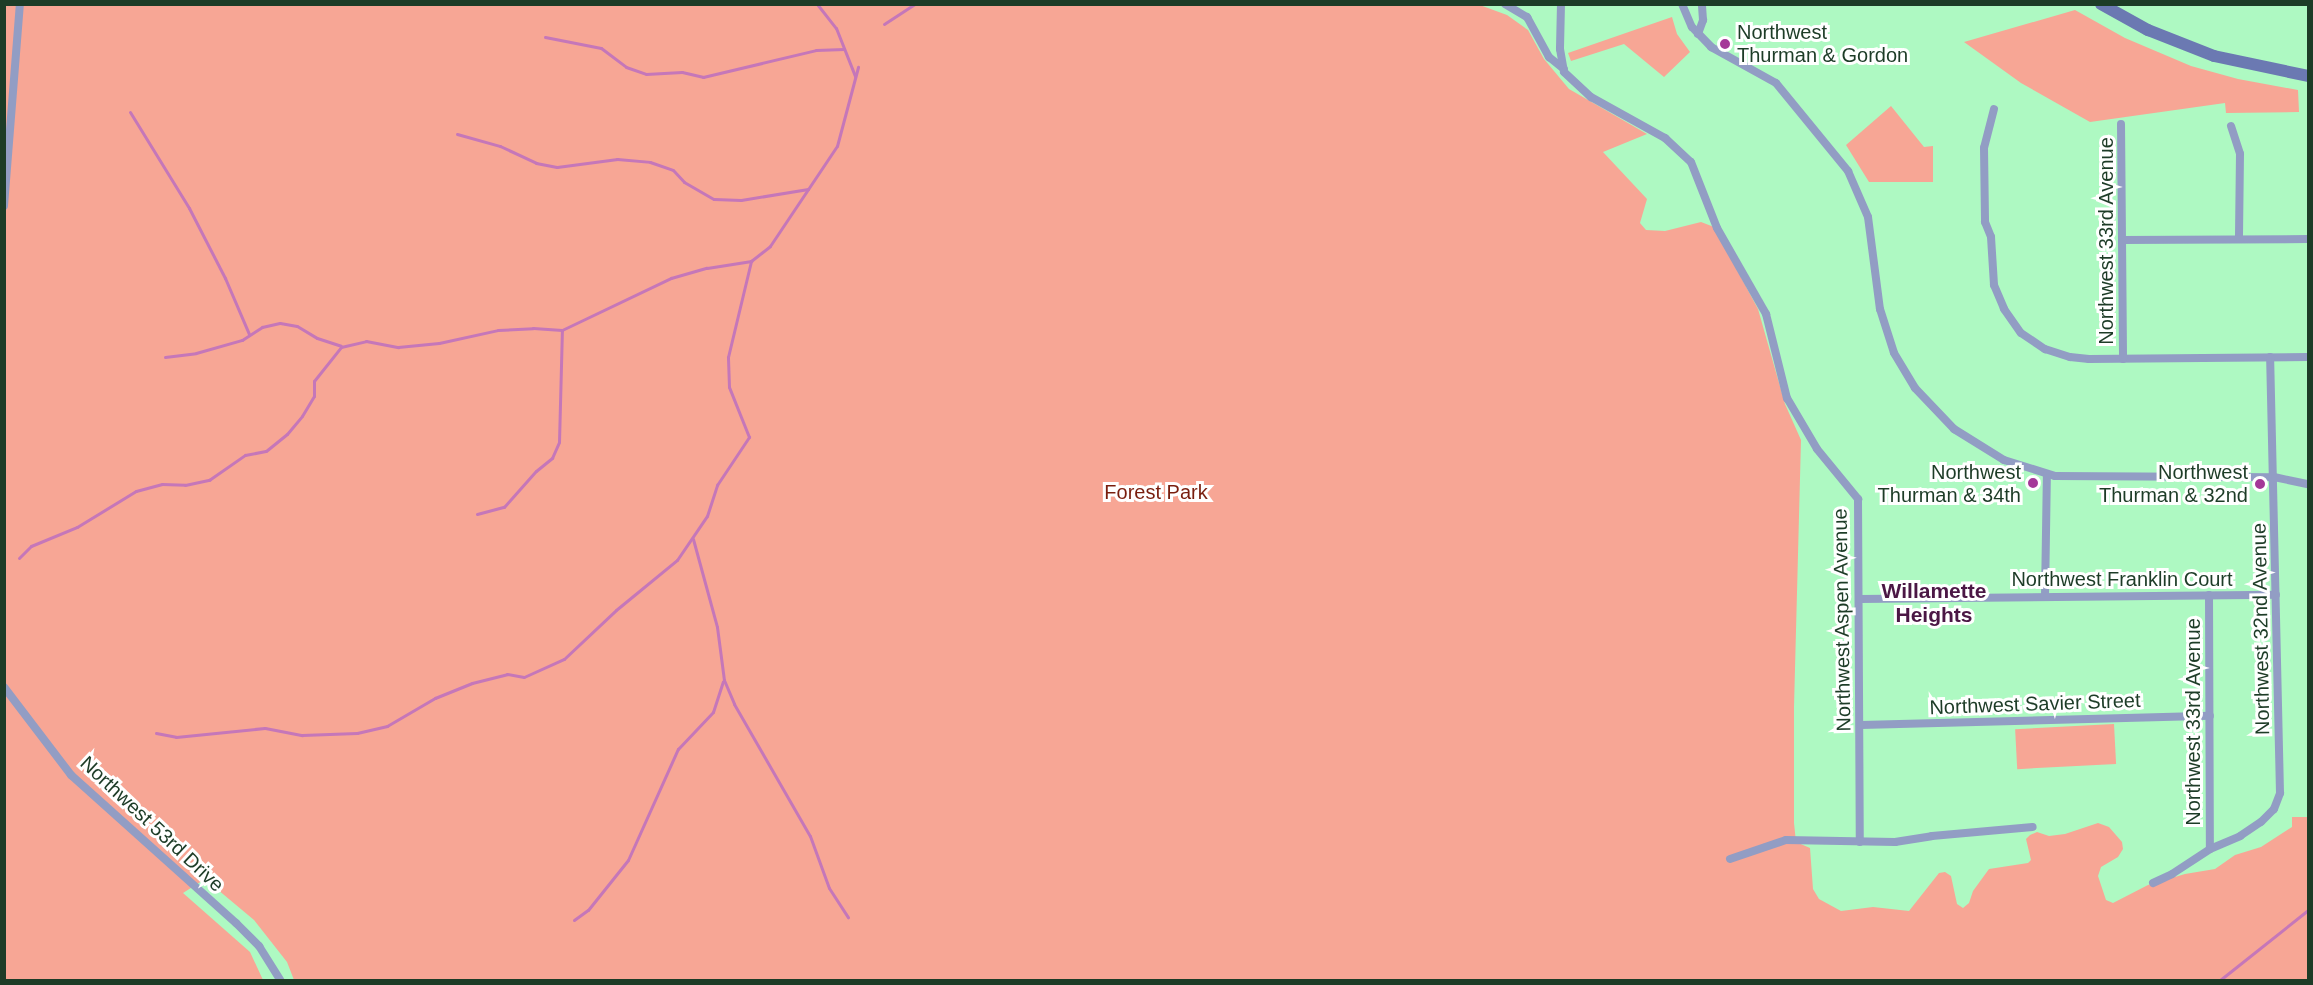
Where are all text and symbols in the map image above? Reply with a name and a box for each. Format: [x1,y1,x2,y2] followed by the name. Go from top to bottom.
[1737,20,1908,67] place label: Northwest Thurman & Gordon
[1718,37,1732,51] marker: Northwest Thurman & Gordon
[2094,137,2118,345] street label: Northwest 33rd Avenue
[1878,460,2021,507] place label: Northwest Thurman & 34th
[2099,460,2248,507] place label: Northwest Thurman & 32nd
[2026,476,2040,490] marker: Northwest Thurman & 34th
[2253,477,2267,491] marker: Northwest Thurman & 32nd
[1104,480,1208,504] park label: Forest Park
[1828,507,1856,733] street label: Northwest Aspen Avenue
[2247,522,2275,736] street label: Northwest 32nd Avenue
[2011,567,2233,591] street label: Northwest Franklin Court
[1882,578,1986,628] district label: Willamette Heights
[2181,618,2205,826] street label: Northwest 33rd Avenue
[1929,688,2141,720] street label: Northwest Savier Street
[75,751,229,897] street label: Northwest 53rd Drive

